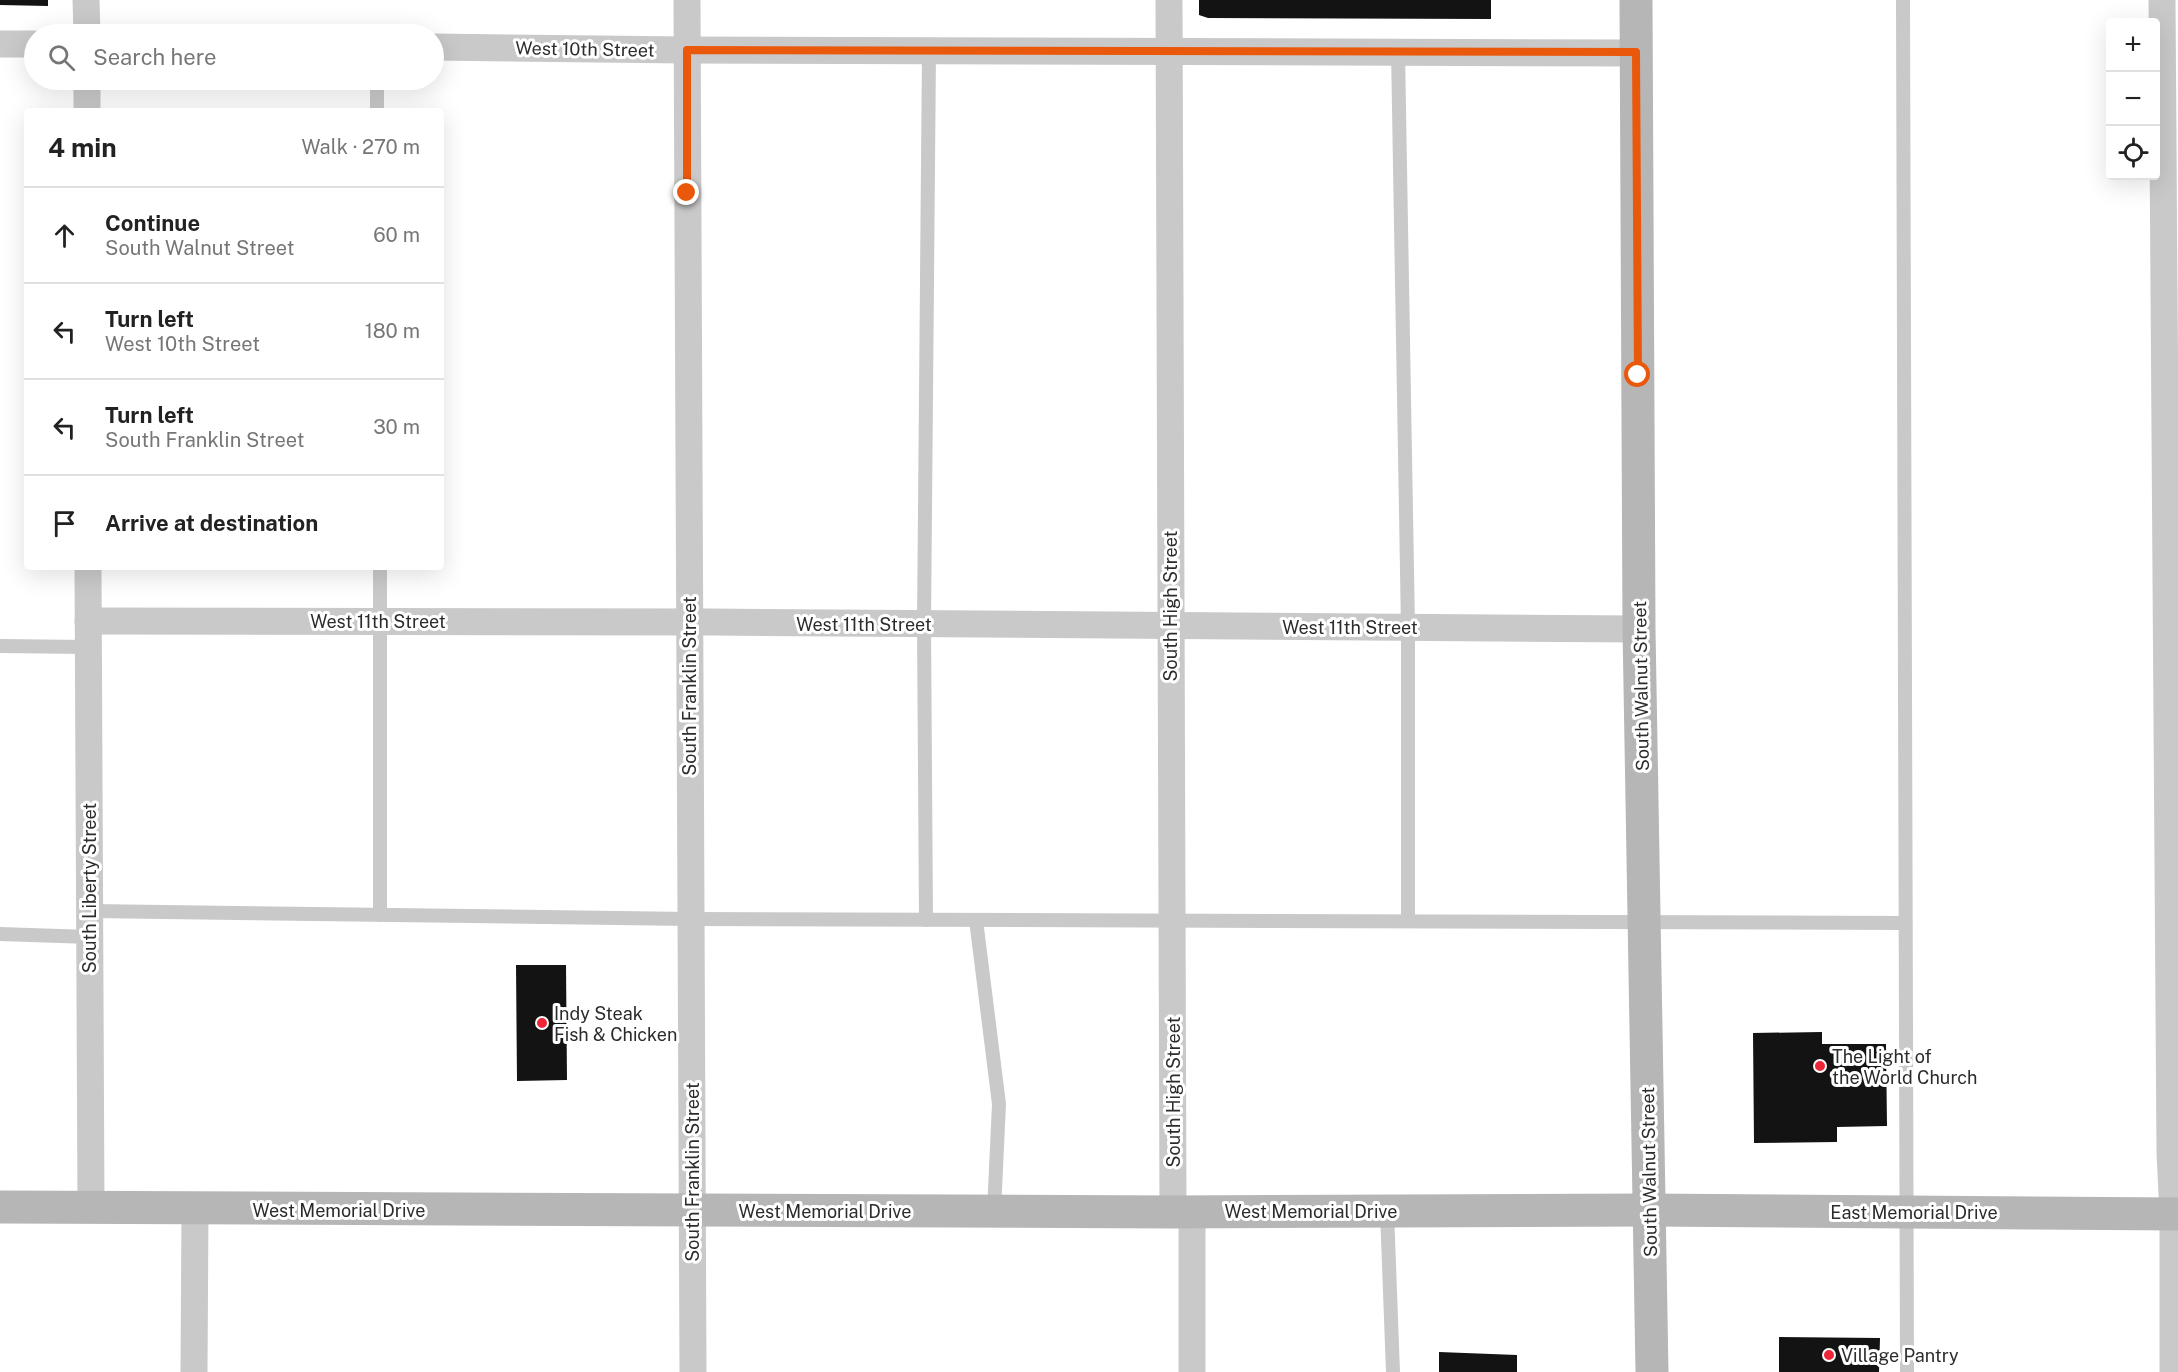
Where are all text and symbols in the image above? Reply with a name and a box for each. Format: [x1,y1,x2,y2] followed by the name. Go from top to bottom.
[2106,18,2160,180] map controls
[2106,18,2160,72] button: +
[24,24,444,90] search box
[515,37,655,61] street label: West 10th Street
[45,41,78,74] icon: search
[93,44,217,70] text: Search here
[2106,72,2160,126] button: −
[2106,126,2160,180] button: locate
[48,132,117,163] text: 4 min
[301,135,420,159] text: Walk · 270 m
[673,179,699,205] route end
[105,210,200,236] text: Continue
[48,219,81,252] icon: ahead
[373,223,420,247] text: 60 m
[105,236,294,260] text: South Walnut Street
[105,306,194,332] text: Turn left
[48,315,81,348] icon: left
[365,319,420,343] text: 180 m
[105,332,260,356] text: West 10th Street
[1624,361,1650,387] route start
[105,402,194,428] text: Turn left
[48,411,81,444] icon: left
[373,415,420,439] text: 30 m
[105,428,304,452] text: South Franklin Street
[48,507,81,540] icon: arrive
[105,510,318,536] text: Arrive at destination
[1160,530,1181,682] street label: South High Street
[679,596,700,776] street label: South Franklin Street
[1629,601,1653,771] street label: South Walnut Street
[310,611,446,632] street label: West 11th Street
[796,614,932,635] street label: West 11th Street
[1282,617,1418,638] street label: West 11th Street
[79,803,100,973] street label: South Liberty Street
[554,1003,677,1045] place label: Indy Steak Fish & Chicken
[535,1016,549,1030] marker: Indy Steak Fish & Chicken
[1163,1016,1184,1168] street label: South High Street
[1832,1046,1977,1088] place label: The Light of the World Church
[1813,1059,1827,1073] marker: The Light of the World Church
[682,1082,703,1262] street label: South Franklin Street
[1637,1087,1661,1257] street label: South Walnut Street
[253,1200,425,1221] street label: West Memorial Drive
[739,1201,911,1222] street label: West Memorial Drive
[1225,1201,1397,1222] street label: West Memorial Drive
[1830,1202,1998,1223] street label: East Memorial Drive
[1841,1345,1959,1366] place label: Village Pantry
[1822,1348,1836,1362] marker: Village Pantry

